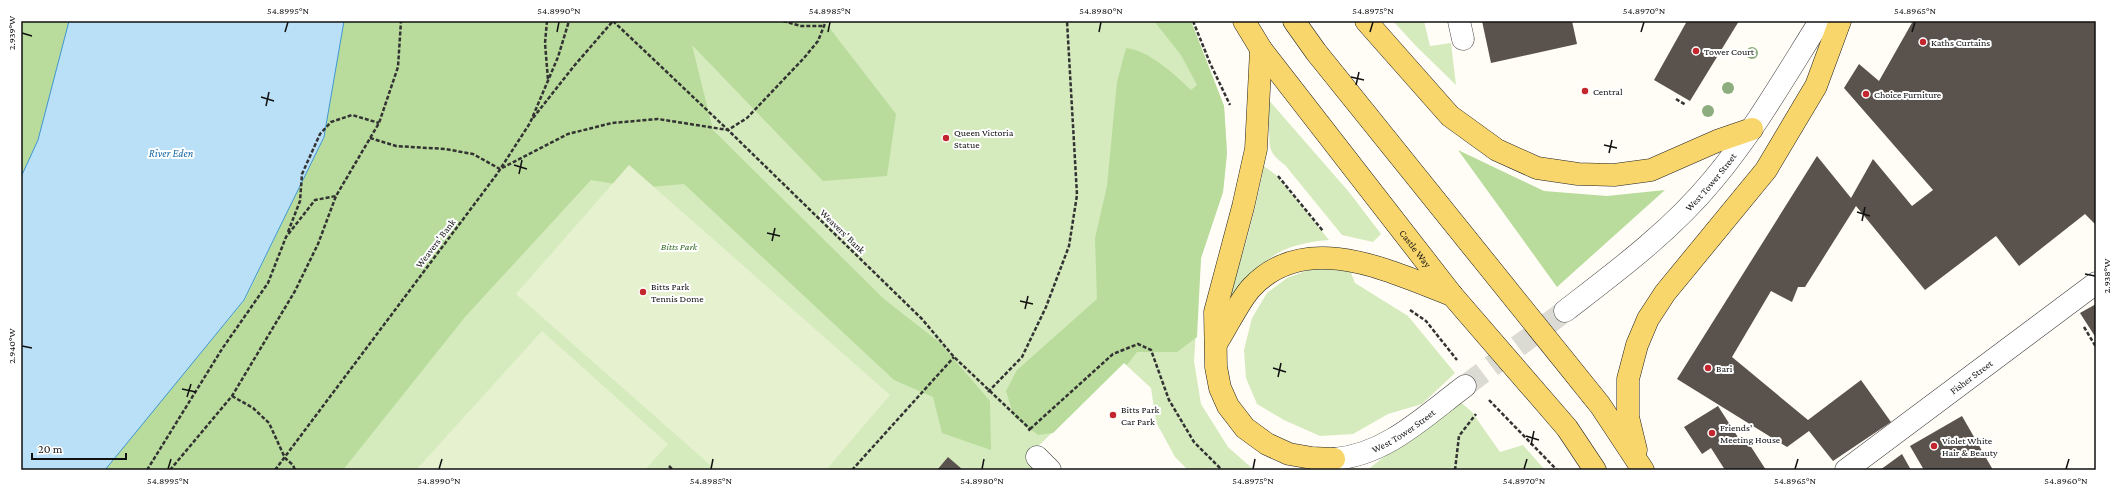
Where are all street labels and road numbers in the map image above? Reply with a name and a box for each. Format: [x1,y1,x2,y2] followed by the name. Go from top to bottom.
[1683,150,1739,214] street label: West Tower Street
[818,207,868,256] street label: Weavers' Bank
[413,216,458,270] street label: Weavers' Bank
[1397,228,1434,270] street label: Castle Way
[1948,357,1995,396] street label: Fisher Street
[1370,406,1438,455] street label: West Tower Street

